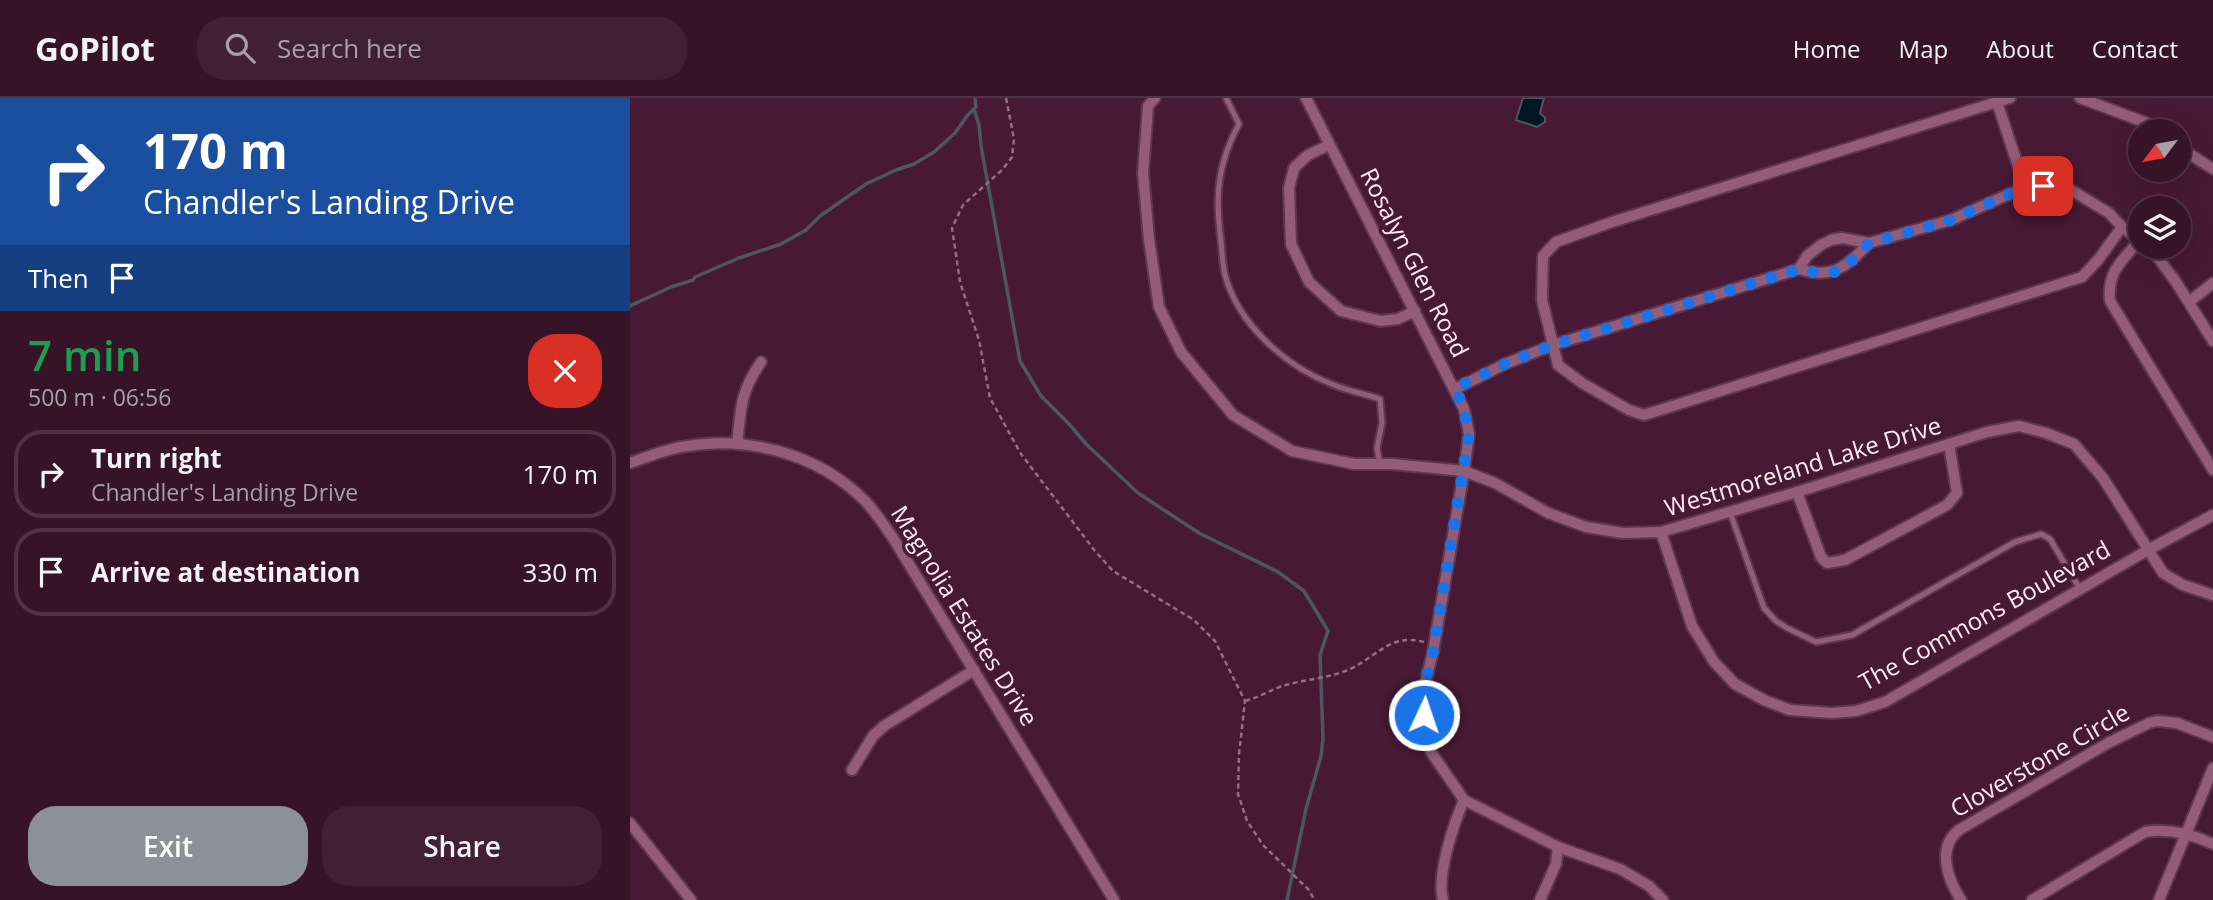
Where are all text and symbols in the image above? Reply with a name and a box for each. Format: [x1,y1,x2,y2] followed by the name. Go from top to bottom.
[197,17,687,80] search box
[35,26,155,71] text: GoPilot
[221,29,259,67] icon: search
[277,30,422,66] text: Search here
[1793,32,1861,65] text: Home
[1899,32,1948,65] text: Map
[1986,32,2054,65] text: About
[2092,32,2178,65] text: Contact
[143,117,288,183] text: 170 m
[2128,119,2191,182] north arrow
[2128,119,2191,259] map controls
[28,126,119,217] icon: right
[2013,156,2073,216] pin
[1353,162,1477,363] street label: Rosalyn Glen Road
[2024,167,2062,205] icon: arrive
[143,180,515,223] text: Chandler's Landing Drive
[2128,196,2191,259] button: layers
[103,259,141,297] icon: arrive
[28,260,89,296] text: Then
[28,326,141,383] text: 7 min
[528,334,602,408] button: close
[28,381,171,413] text: 500 m · 06:56
[1660,408,1945,523] street label: Westmoreland Lake Drive
[91,440,222,476] text: Turn right
[32,455,70,493] icon: right
[523,456,598,492] text: 170 m
[91,476,358,508] text: Chandler's Landing Drive
[884,499,1047,732] street label: Magnolia Estates Drive
[1853,532,2116,698] street label: The Commons Boulevard
[32,553,70,591] icon: arrive
[91,554,360,590] text: Arrive at destination
[523,554,598,590] text: 330 m
[1387,678,1461,752] position arrow
[1944,695,2135,824] street label: Cloverstone Circle
[28,806,308,886] button: Exit
[322,806,602,886] button: Share

